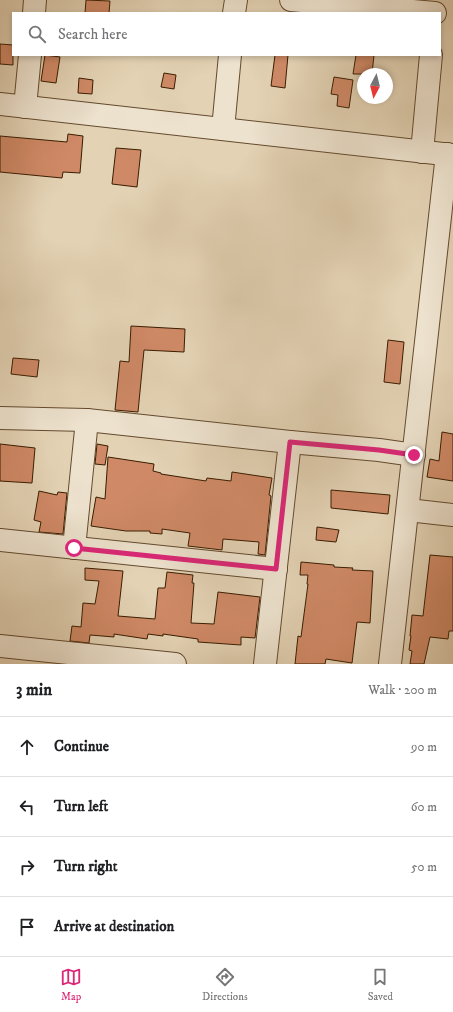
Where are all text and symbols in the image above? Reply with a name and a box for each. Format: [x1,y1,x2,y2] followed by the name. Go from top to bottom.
[12,12,441,56] search box
[26,23,48,45] icon: search
[58,25,127,44] text: Search here
[357,68,393,104] north arrow
[405,446,423,464] route end
[65,539,83,557] route start
[16,679,52,701] text: 3 min
[368,682,437,698] text: Walk · 200 m
[16,736,38,758] icon: ahead
[54,737,109,756] text: Continue
[411,739,437,755] text: 90 m
[16,796,38,818] icon: left
[54,797,108,816] text: Turn left
[411,799,437,815] text: 60 m
[16,856,38,878] icon: right
[54,857,117,876] text: Turn right
[411,859,437,875] text: 50 m
[16,916,38,938] icon: arrive
[54,917,174,936] text: Arrive at destination
[60,966,82,1004] tab: Map
[202,966,248,1004] tab: Directions
[368,966,393,1004] tab: Saved

